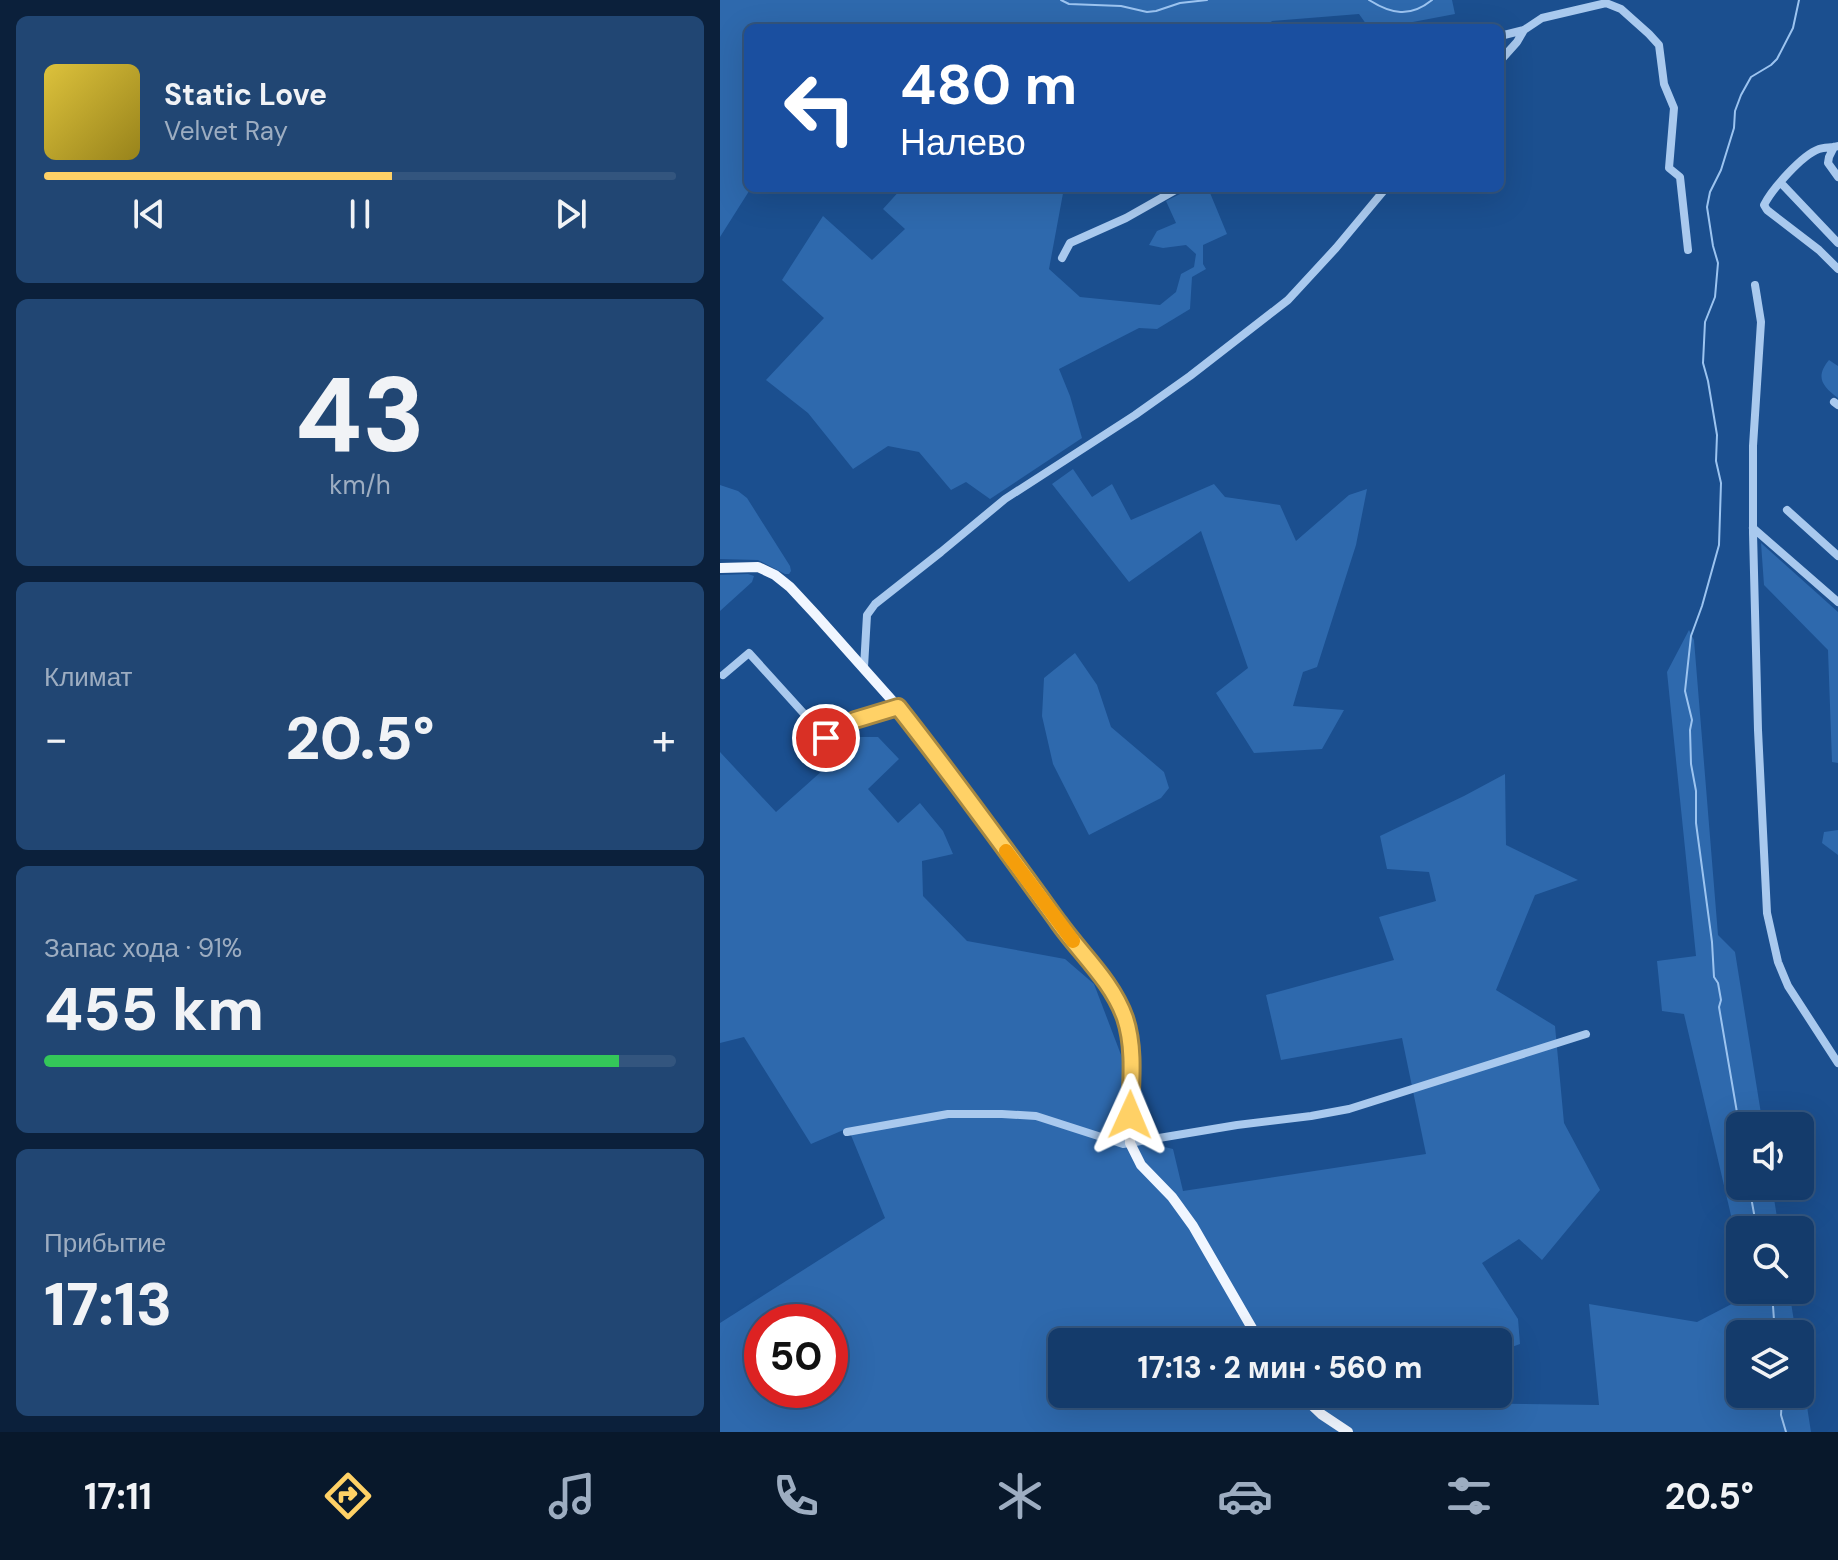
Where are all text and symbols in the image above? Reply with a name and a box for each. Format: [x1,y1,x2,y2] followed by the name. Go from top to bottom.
[900,48,1077,121] text: 480 m
[768,56,872,160] icon: left
[164,75,327,114] text: Static Love
[164,114,288,148] text: Velvet Ray
[900,119,1026,166] text: Налево
[127,192,171,236] icon: previous
[338,192,382,236] icon: pause
[549,192,593,236] icon: next
[295,348,425,483] text: 43
[329,468,391,502] text: km/h
[44,660,133,694] text: Климат
[285,699,435,778] text: 20.5°
[792,704,860,772] pin
[44,710,68,768] text: −
[652,710,676,768] text: +
[804,716,848,760] icon: arrive
[44,931,242,965] text: Запас хода · 91%
[44,970,264,1049] text: 455 km
[1088,1073,1172,1157] position arrow
[1726,1112,1814,1408] map controls
[1726,1112,1814,1200] button: sound
[1726,1216,1814,1304] button: search
[44,1226,166,1260] text: Прибытие
[44,1265,172,1344] text: 17:13
[744,1304,848,1408] speed limit sign: 50
[1726,1320,1814,1408] button: layers
[1138,1348,1422,1387] text: 17:13 · 2 мин · 560 m
[320,1468,376,1524] icon: directions
[544,1468,600,1524] icon: music
[768,1468,824,1524] icon: phone
[992,1468,1048,1524] icon: climate
[1217,1468,1273,1524] icon: car
[1441,1468,1497,1524] icon: filters
[84,1473,152,1520] text: 17:11
[1665,1473,1754,1520] text: 20.5°

